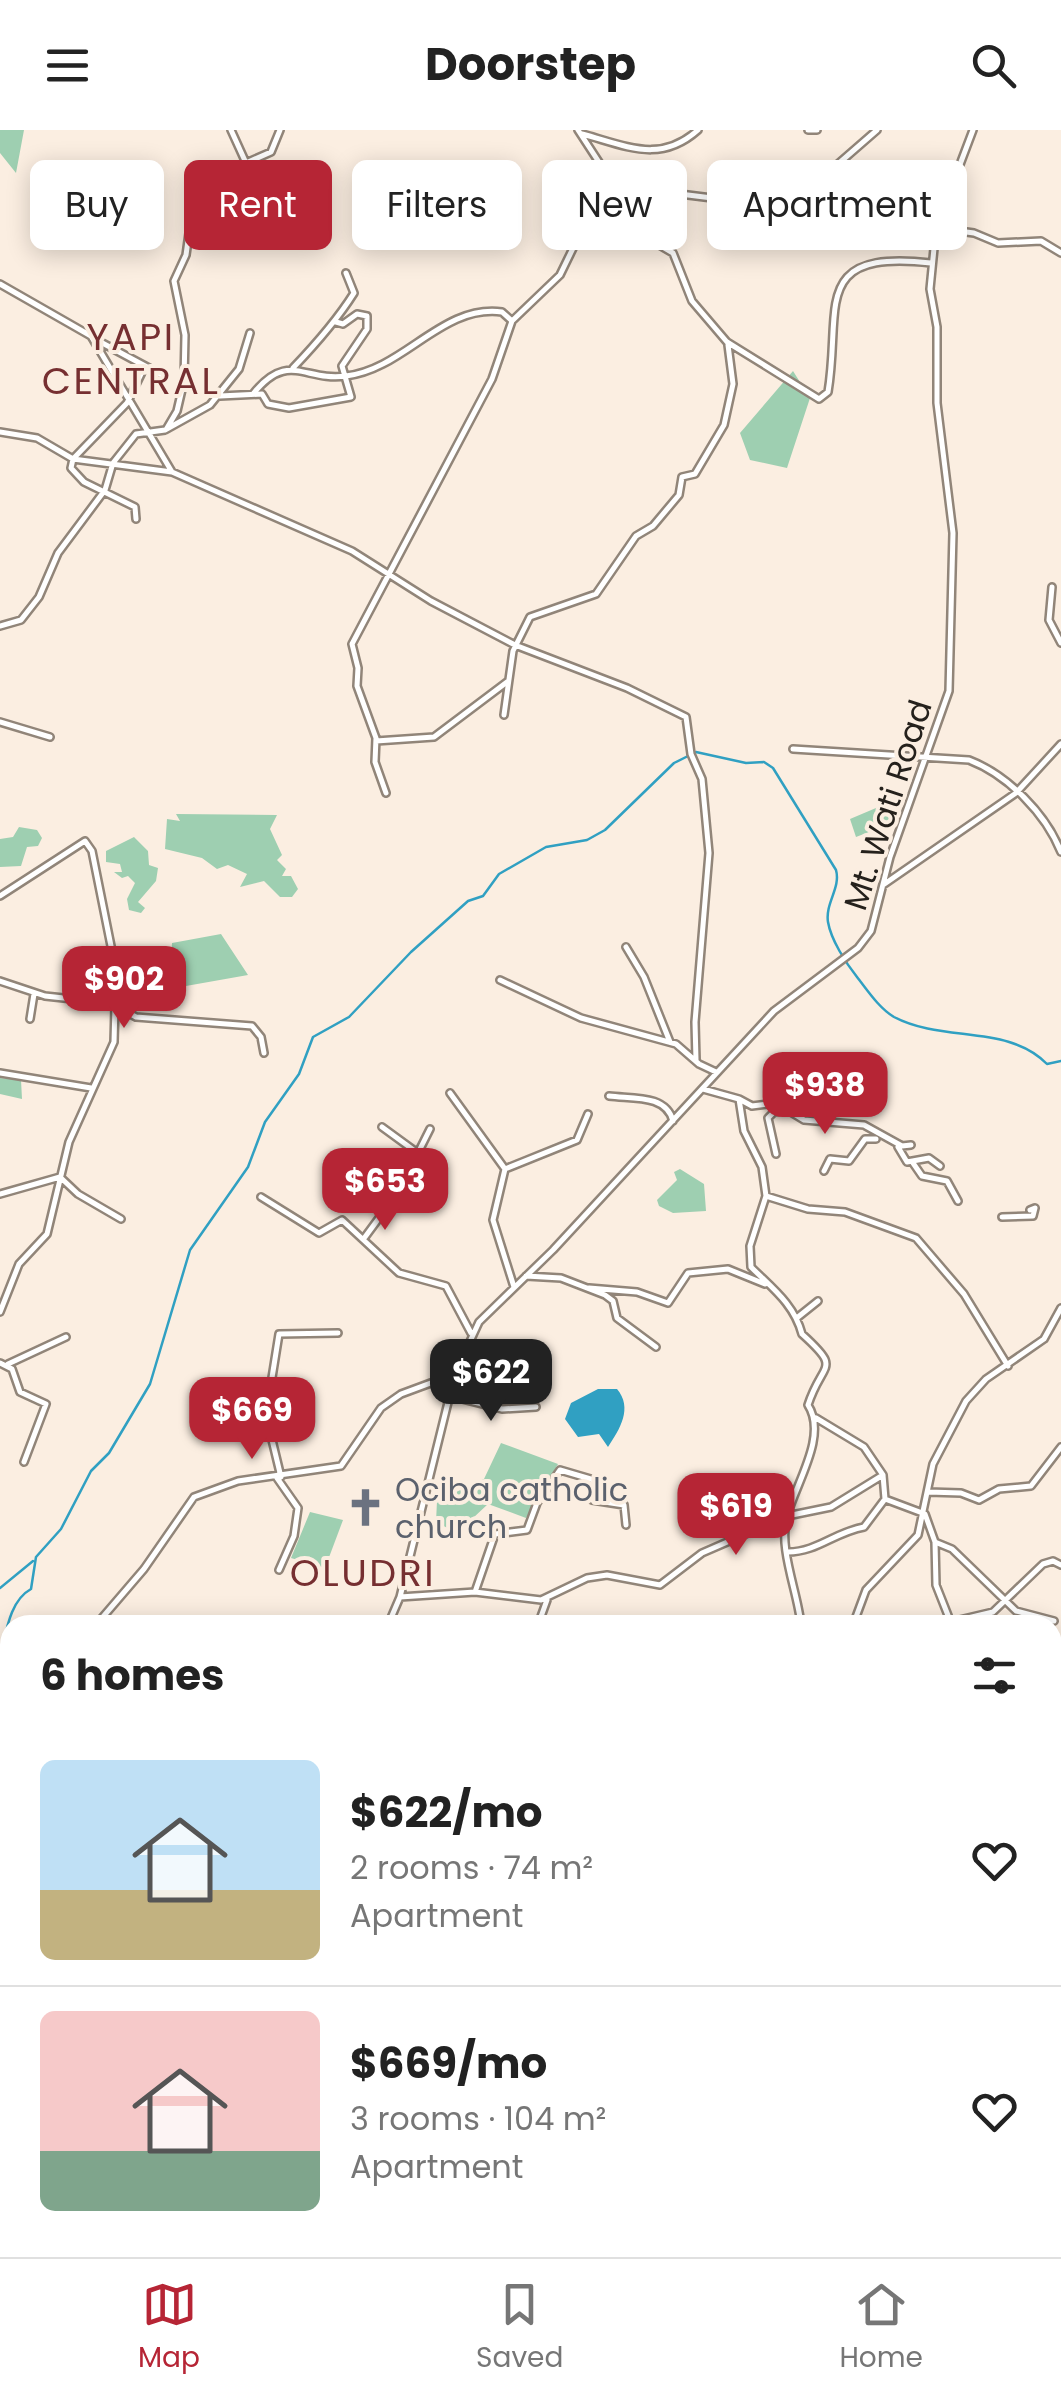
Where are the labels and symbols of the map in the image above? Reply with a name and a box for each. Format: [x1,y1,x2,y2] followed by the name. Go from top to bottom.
[42,310,220,407] district label: YAPI CENTRAL
[832,694,943,916] street label: Mt. Wati Road
[65,946,183,1031] pin: $902
[766,1052,884,1137] pin: $938
[326,1148,444,1233] pin: $653
[432,1339,550,1424] pin: $622
[193,1377,311,1462] pin: $669
[395,1467,628,1549] place label: Ociba catholic church
[677,1473,795,1558] pin: $619
[344,1487,386,1529] church icon: Ociba catholic church
[290,1546,436,1599] district label: OLUDRI

